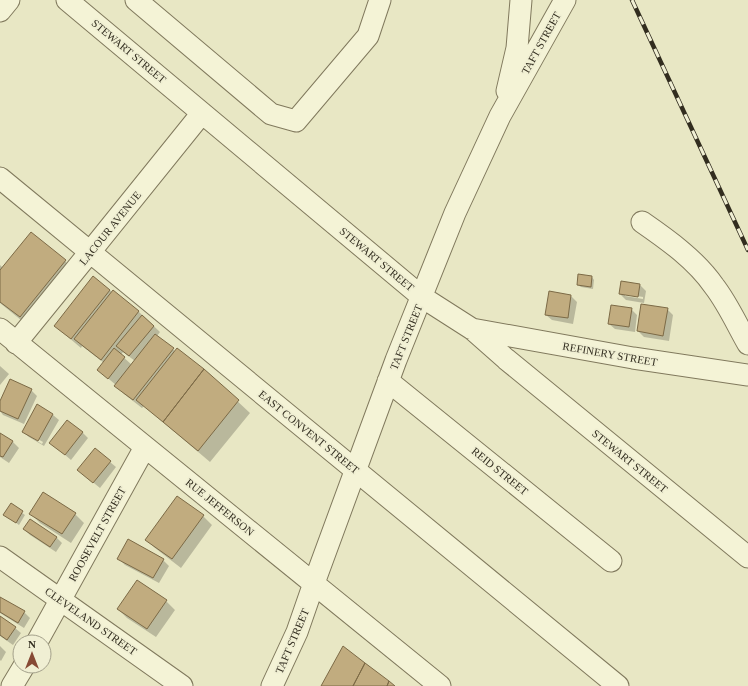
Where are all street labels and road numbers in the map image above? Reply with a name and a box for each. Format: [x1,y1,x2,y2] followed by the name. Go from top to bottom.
[519,9,563,76] street label: TAFT STREET
[90,17,169,86] street label: STEWART STREET
[77,189,144,267] street label: LACOUR AVENUE
[338,225,417,294] street label: STEWART STREET
[387,302,425,371] street label: TAFT STREET
[562,340,659,368] street label: REFINERY STREET
[256,388,362,476] street label: EAST CONVENT STREET
[590,427,670,495] street label: STEWART STREET
[470,445,531,497] street label: REID STREET
[184,476,256,538] street label: RUE JEFFERSON
[66,484,128,583] street label: ROOSEVELT STREET
[43,585,139,657] street label: CLEVELAND STREET
[273,606,311,675] street label: TAFT STREET

